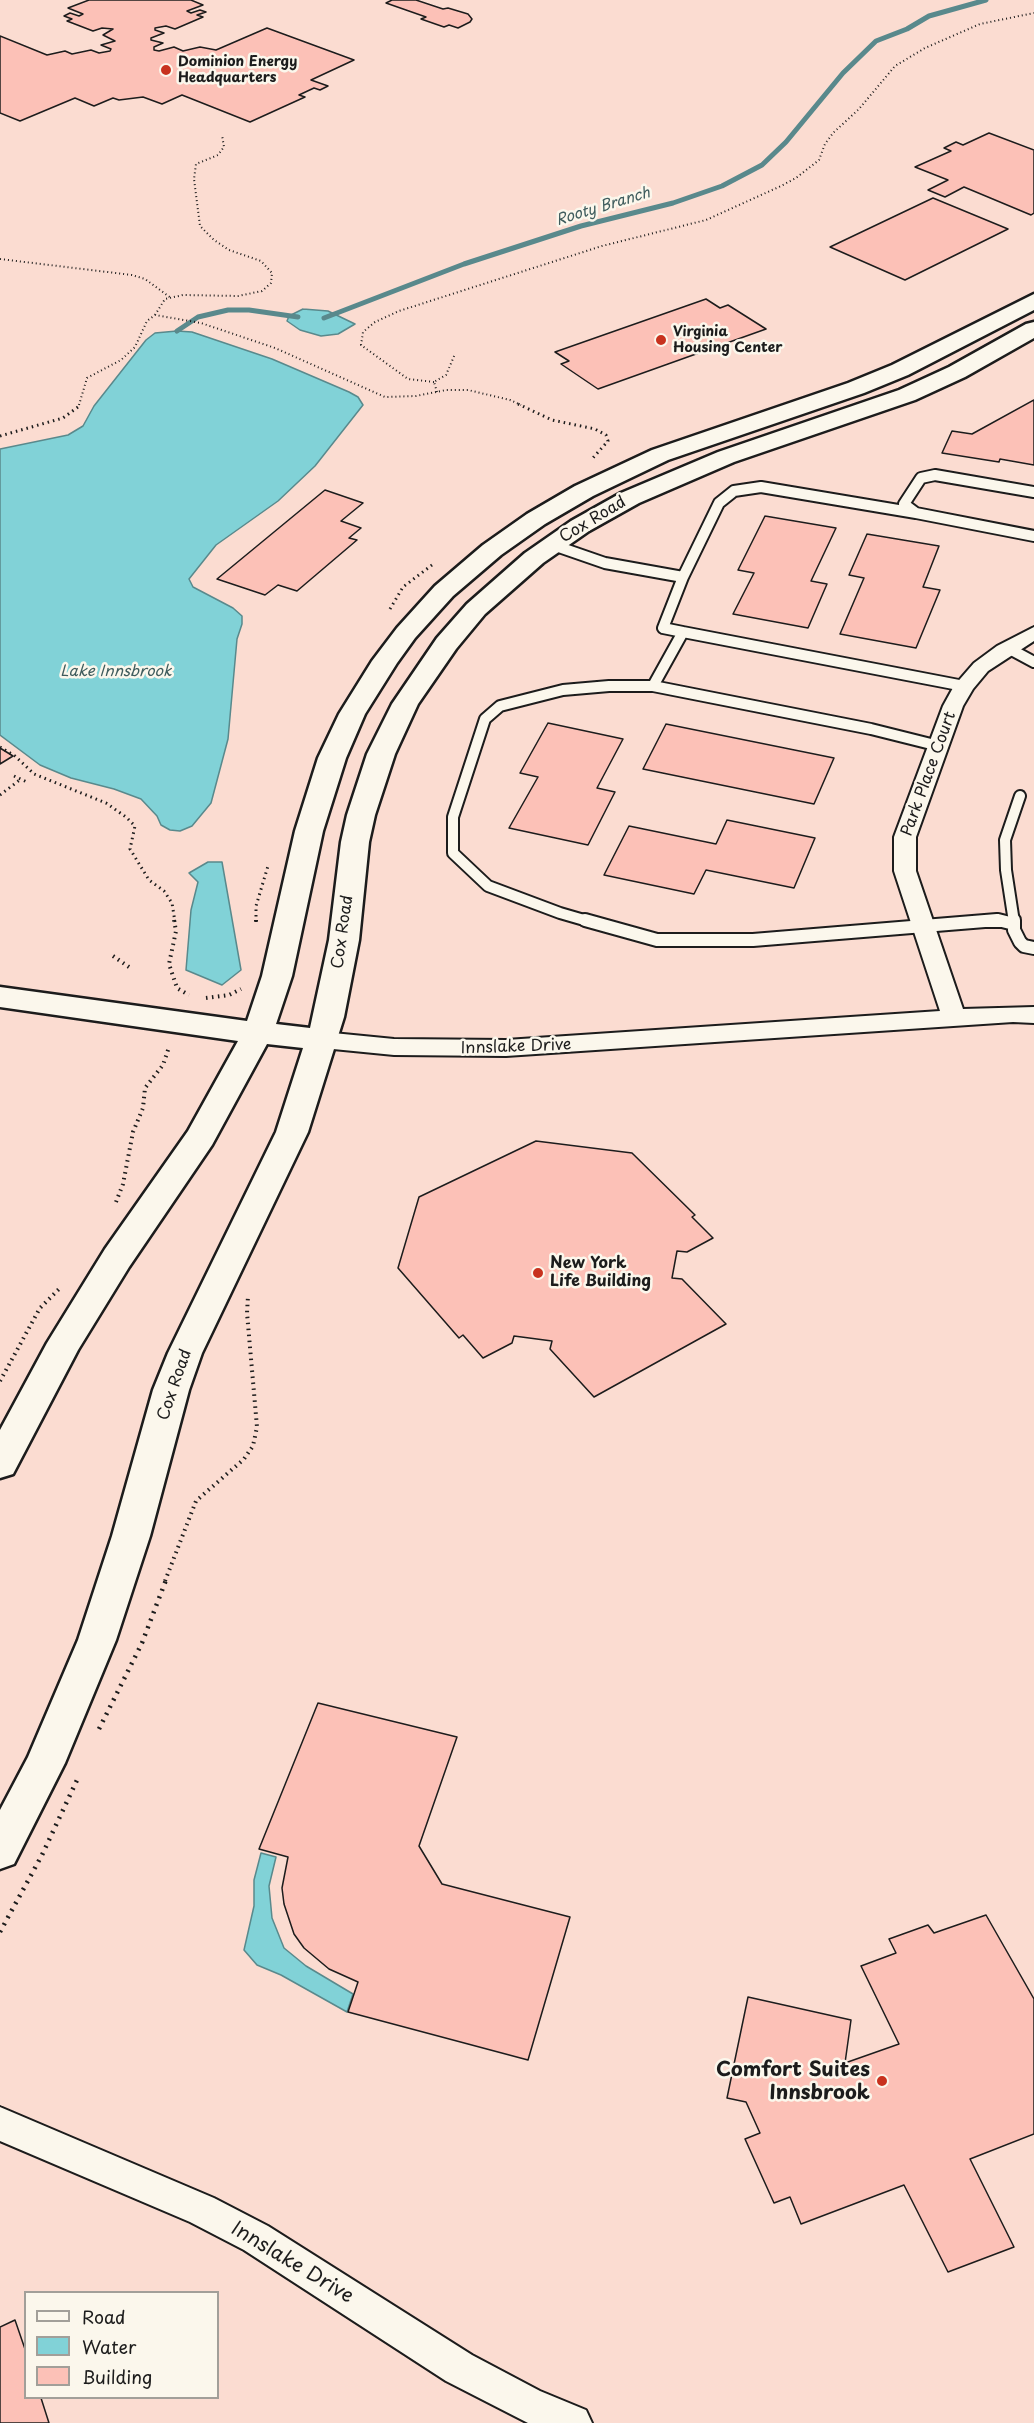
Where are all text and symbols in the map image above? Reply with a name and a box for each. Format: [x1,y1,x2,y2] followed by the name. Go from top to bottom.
[178,54,297,86] place label: Dominion Energy Headquarters
[159,63,173,77] marker: Dominion Energy Headquarters
[554,184,652,230] water label: Rooty Branch
[673,324,783,356] place label: Virginia Housing Center
[654,333,668,347] marker: Virginia Housing Center
[556,493,630,547] street label: Cox Road
[60,663,172,681] water label: Lake Innsbrook
[898,709,960,839] street label: Park Place Court
[328,894,358,970] street label: Cox Road
[460,1035,572,1059] street label: Innslake Drive
[550,1254,651,1292] place label: New York Life Building
[531,1266,545,1280] marker: New York Life Building
[154,1347,196,1423] street label: Cox Road
[716,2058,870,2105] place label: Comfort Suites Innsbrook
[875,2074,889,2088] marker: Comfort Suites Innsbrook
[226,2217,358,2309] street label: Innslake Drive
[24,2291,219,2399] legend
[82,2303,126,2330] text: Road
[82,2333,136,2360] text: Water
[82,2363,152,2390] text: Building

